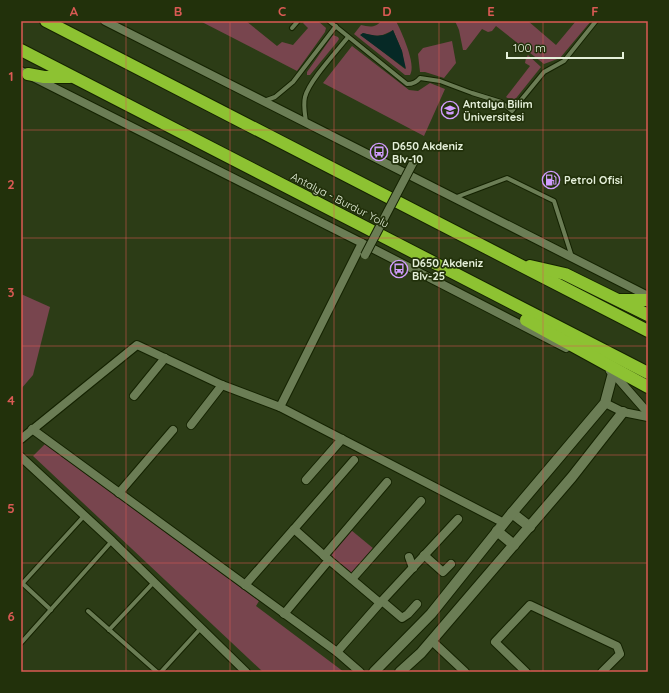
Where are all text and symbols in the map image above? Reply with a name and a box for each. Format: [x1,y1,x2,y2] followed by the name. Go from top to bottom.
[70,3,79,19] text: A
[174,3,182,19] text: B
[278,3,286,19] text: C
[382,3,392,19] text: D
[487,3,495,19] text: E
[591,3,599,19] text: F
[507,34,623,60] scale bar
[513,40,546,55] text: 100 m
[8,68,14,84] text: 1
[463,97,533,124] place label: Antalya Bilim Üniversitesi
[440,100,460,120] school or university icon: Antalya Bilim Üniversitesi
[392,139,464,166] place label: D650 Akdeniz Blv-10
[369,142,389,162] bus stop icon: D650 Akdeniz Blv-10
[289,169,391,231] street label: Antalya - Burdur Yolu
[541,170,561,190] fuel station icon: Petrol Ofisi
[564,173,623,187] place label: Petrol Ofisi
[7,176,15,192] text: 2
[412,256,484,283] place label: D650 Akdeniz Blv-25
[389,259,409,279] bus stop icon: D650 Akdeniz Blv-25
[8,284,15,300] text: 3
[7,392,15,408] text: 4
[7,500,15,516] text: 5
[7,608,15,624] text: 6

